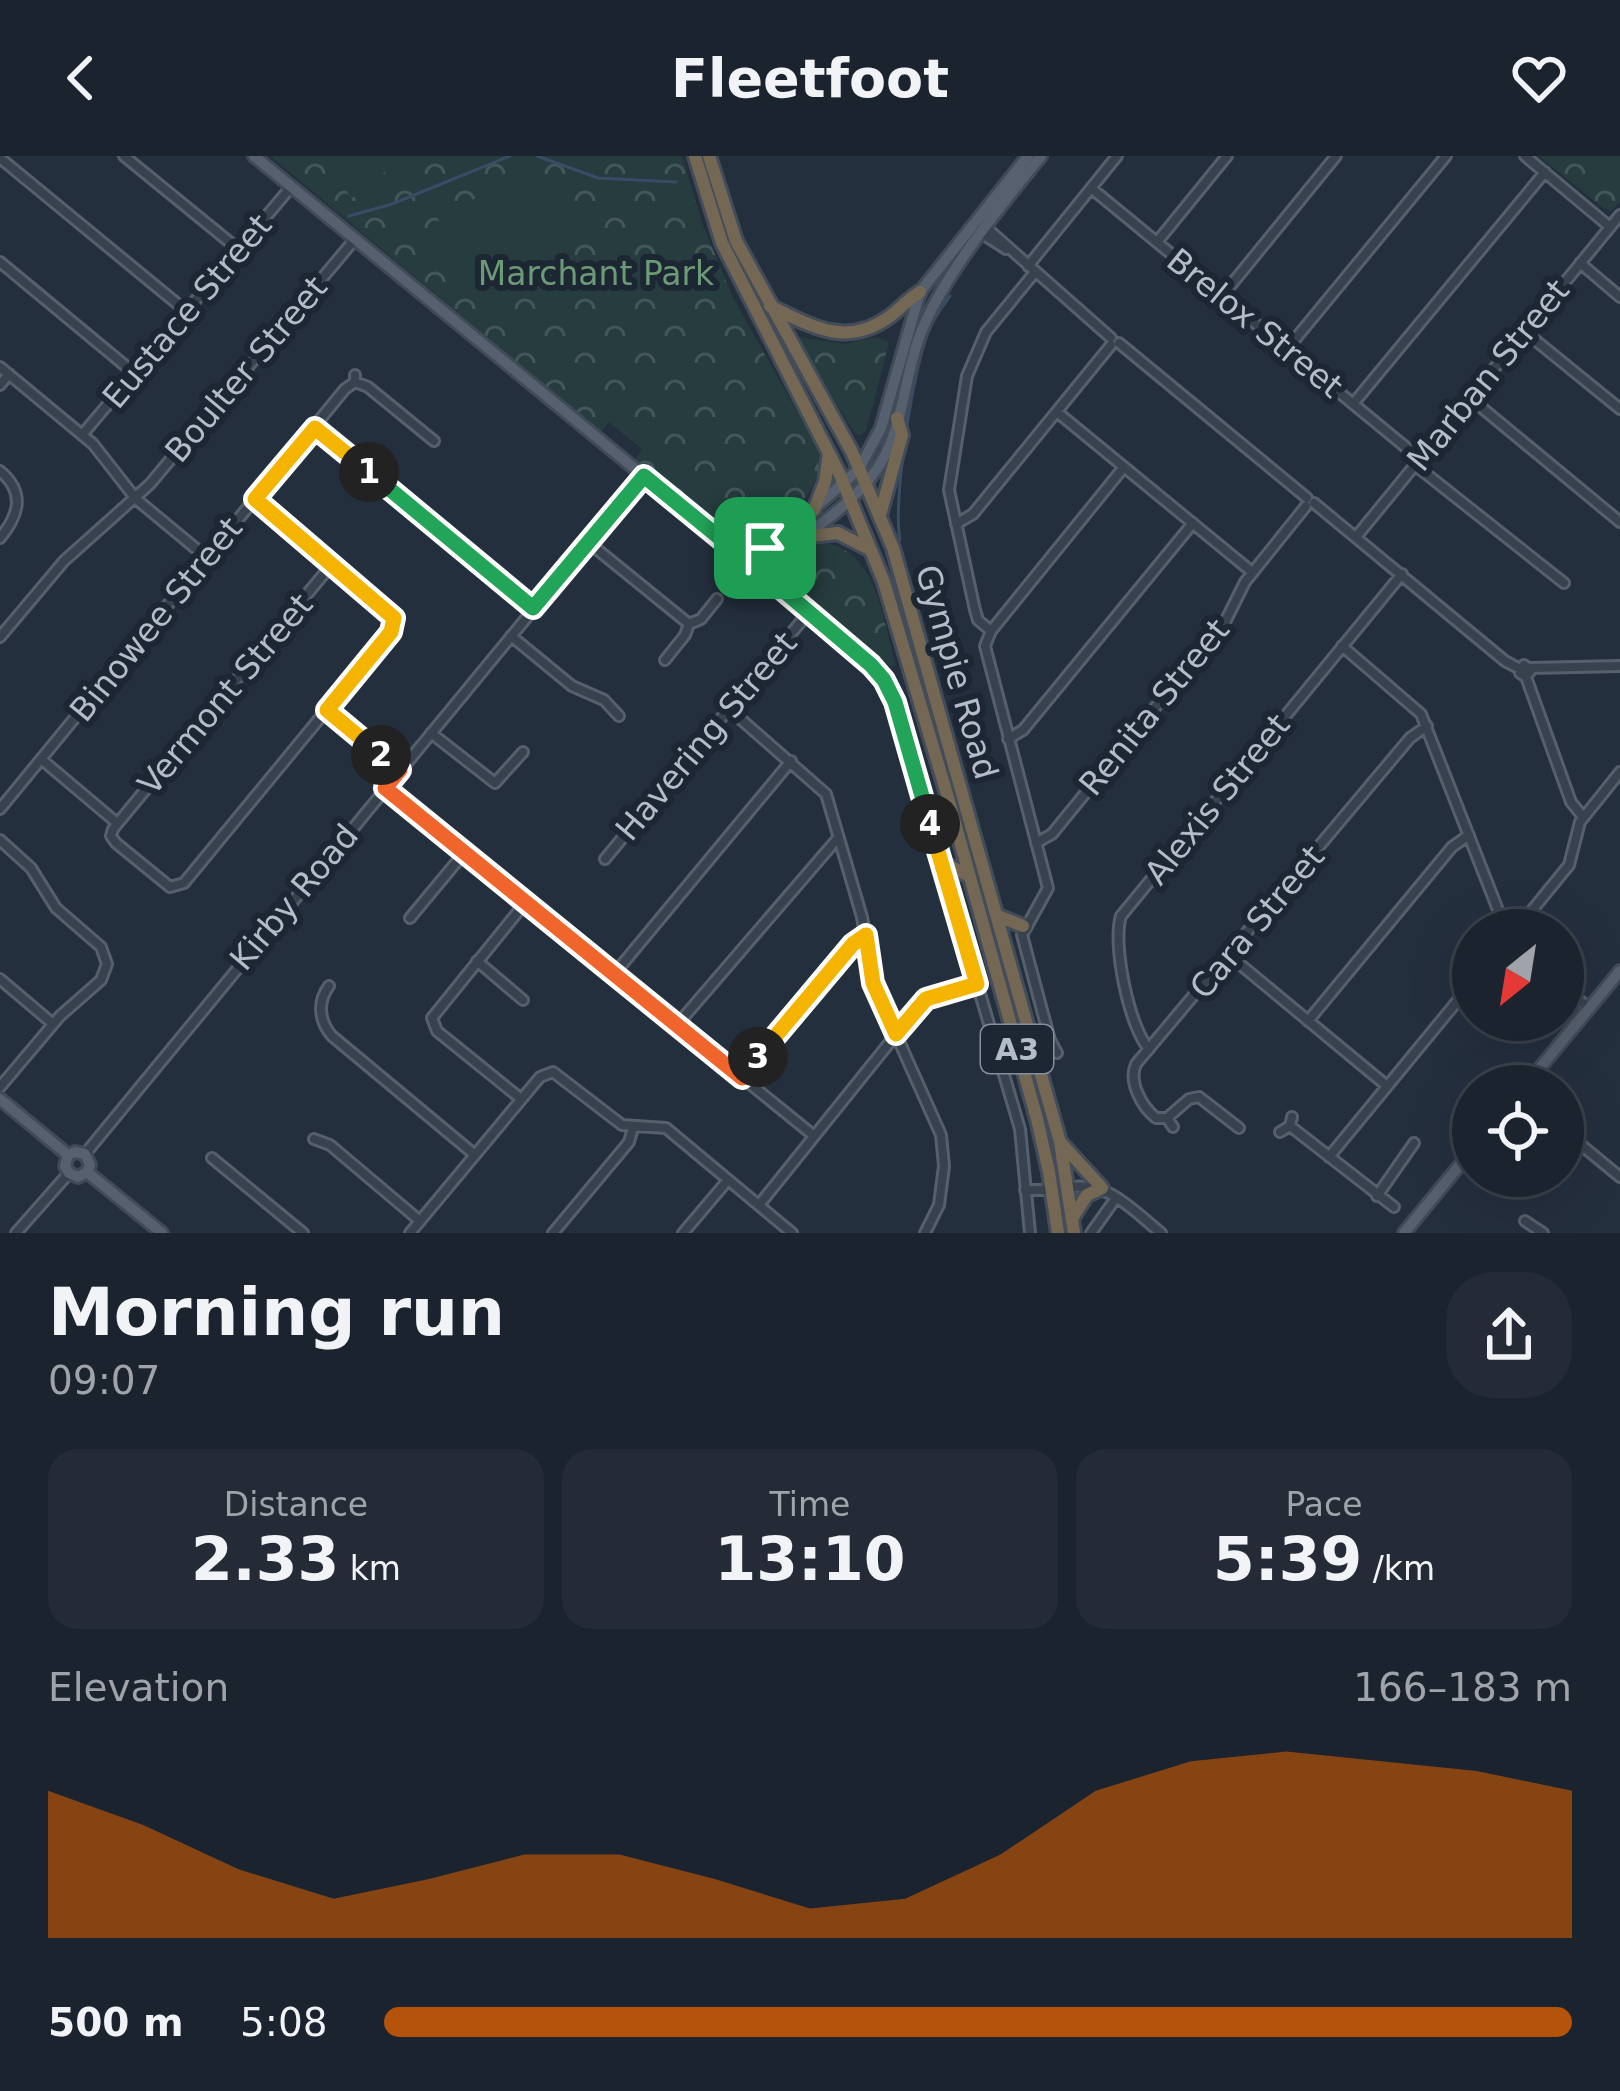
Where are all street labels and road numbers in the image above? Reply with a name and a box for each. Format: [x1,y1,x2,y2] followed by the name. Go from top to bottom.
[94,206,280,416] street label: Eustace Street
[1159,240,1351,406] street label: Brelox Street
[157,268,335,470] street label: Boulter Street
[1399,271,1577,479] street label: Marban Street
[62,509,250,729] street label: Binowee Street
[908,560,1006,784] street label: Gympie Road
[130,586,320,802] street label: Vermont Street
[1071,611,1237,803] street label: Renita Street
[607,624,805,848] street label: Havering Street
[1136,706,1298,892] street label: Alexis Street
[222,816,366,978] street label: Kirby Road
[1182,837,1332,1006] street label: Cara Street
[981,1025,1053,1073] road number: A3

